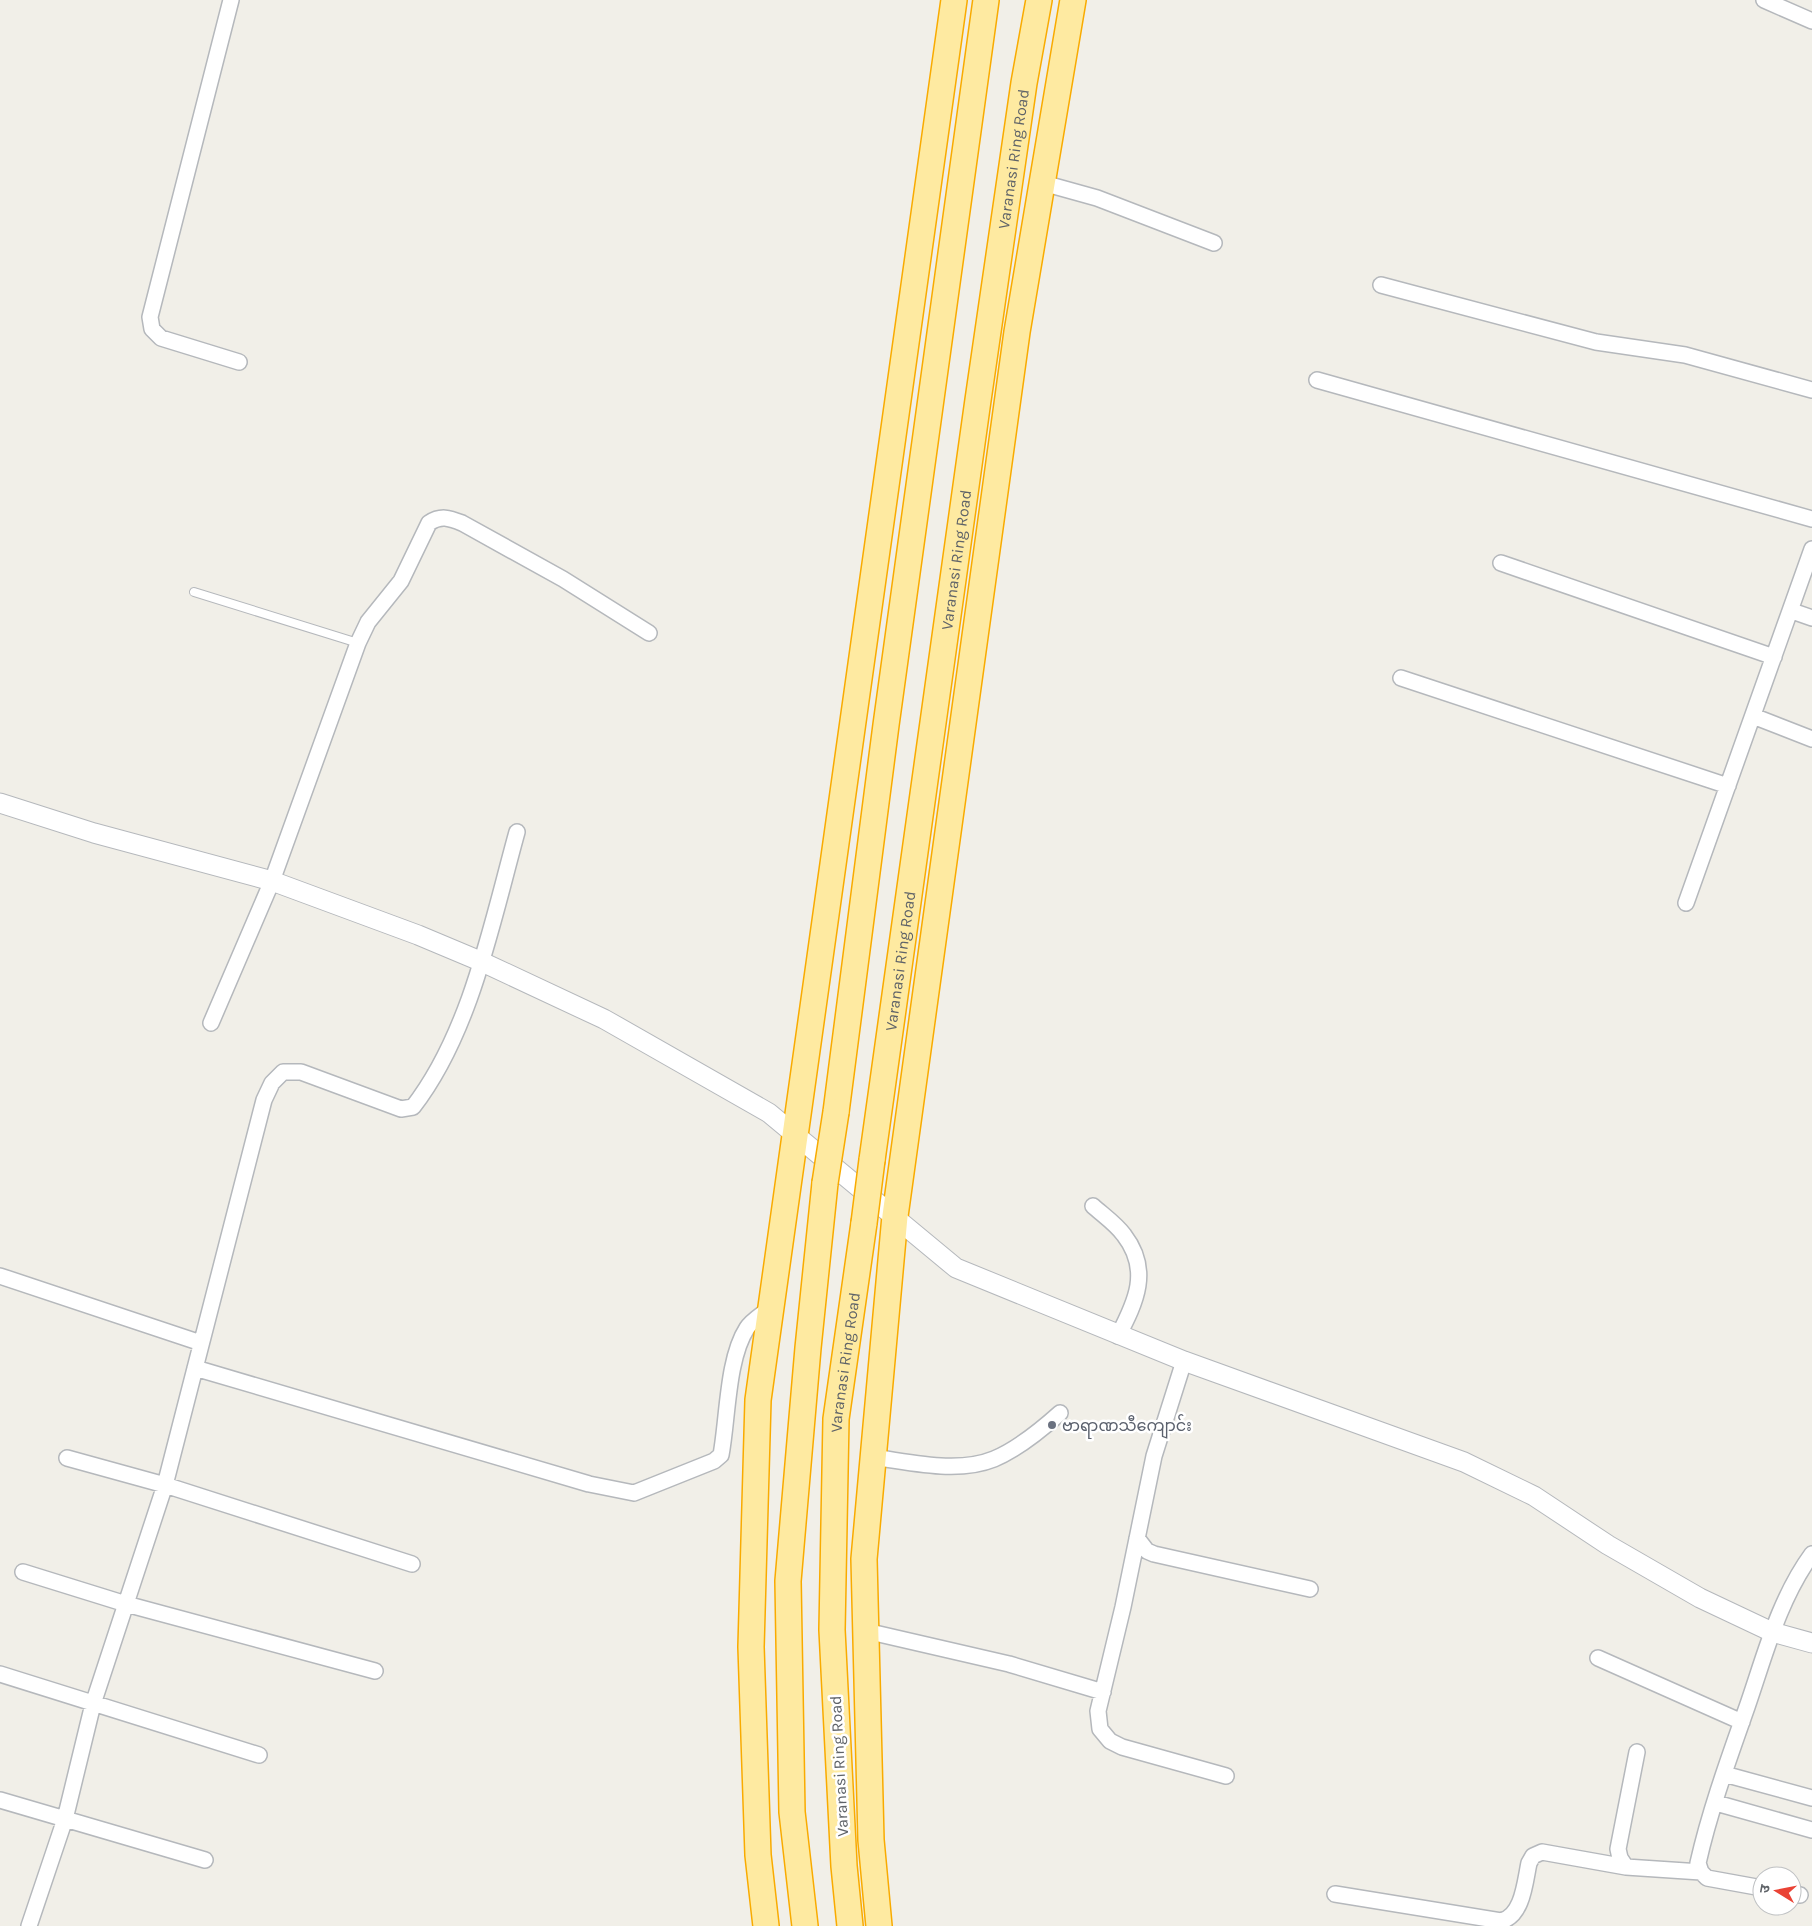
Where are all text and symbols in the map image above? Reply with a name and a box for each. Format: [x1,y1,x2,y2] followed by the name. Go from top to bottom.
[993,88,1033,230] street label: Varanasi Ring Road
[937,488,975,631] street label: Varanasi Ring Road
[881,890,919,1032] street label: Varanasi Ring Road
[826,1291,864,1433] street label: Varanasi Ring Road
[1062,1414,1192,1439] place label: ဗာရာဏသီကျောင်း
[1046,1419,1058,1431] marker: ဗာရာဏသီကျောင်း
[826,1695,852,1837] street label: Varanasi Ring Road
[1752,1866,1802,1916] north arrow
[1756,1883,1774,1894] text: उ

